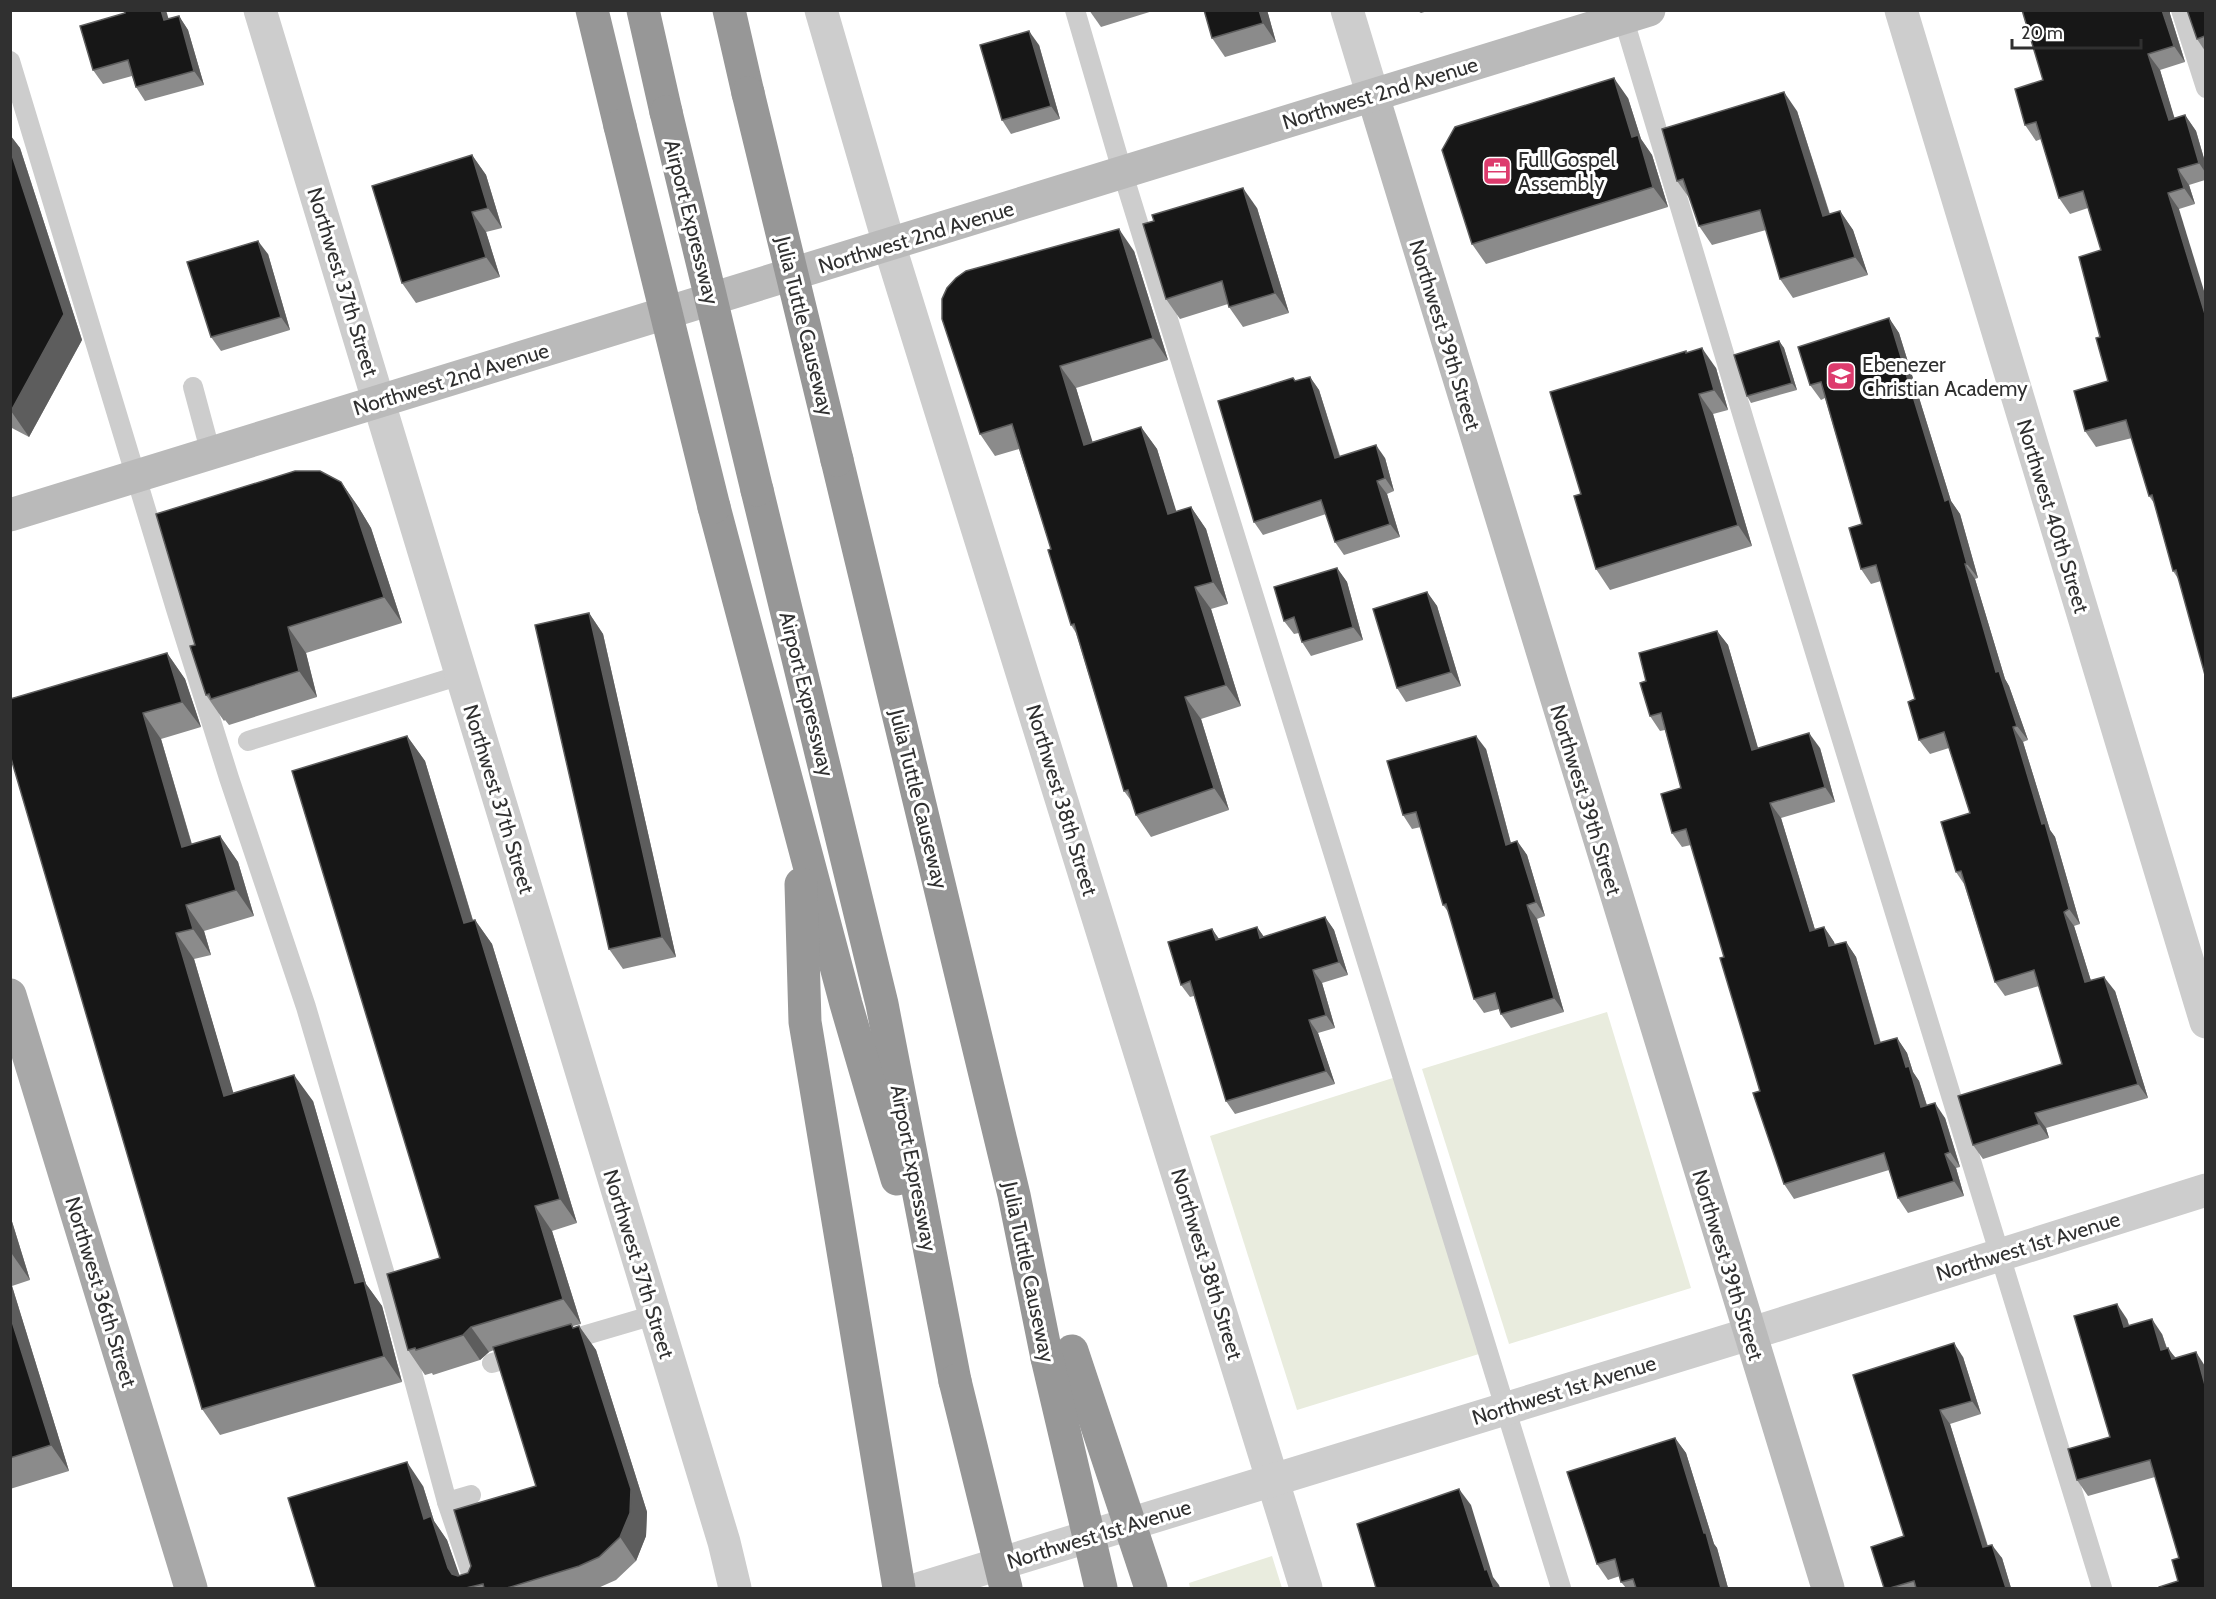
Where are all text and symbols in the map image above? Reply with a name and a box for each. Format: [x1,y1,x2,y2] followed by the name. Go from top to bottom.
[2012,12,2141,50] scale bar
[2021,22,2063,44] text: 20 m
[1279,51,1481,135] street label: Northwest 2nd Avenue
[659,137,725,307] street label: Airport Expressway
[1518,147,1616,196] place label: Full Gospel Assembly
[1481,155,1513,187] office icon: Full Gospel Assembly
[302,184,384,380] street label: Northwest 37th Street
[815,195,1017,279] street label: Northwest 2nd Avenue
[770,233,839,419] street label: Julia Tuttle Causeway
[1404,237,1486,433] street label: Northwest 39th Street
[350,337,552,421] street label: Northwest 2nd Avenue
[1862,352,2028,401] place label: Ebenezer Christian Academy
[1825,360,1857,392] school or university icon: Ebenezer Christian Academy
[2012,416,2094,616] street label: Northwest 40th Street
[774,609,840,779] street label: Airport Expressway
[458,701,540,897] street label: Northwest 37th Street
[1021,701,1103,899] street label: Northwest 38th Street
[1545,702,1627,898] street label: Northwest 39th Street
[884,706,953,892] street label: Julia Tuttle Causeway
[886,1083,942,1254] street label: Airport Expressway
[1166,1165,1248,1363] street label: Northwest 38th Street
[598,1166,680,1362] street label: Northwest 37th Street
[1687,1167,1769,1363] street label: Northwest 39th Street
[997,1178,1060,1365] street label: Julia Tuttle Causeway
[60,1194,142,1390] street label: Northwest 36th Street
[1933,1206,2123,1286] street label: Northwest 1st Avenue
[1469,1350,1659,1430] street label: Northwest 1st Avenue
[1004,1494,1194,1574] street label: Northwest 1st Avenue

